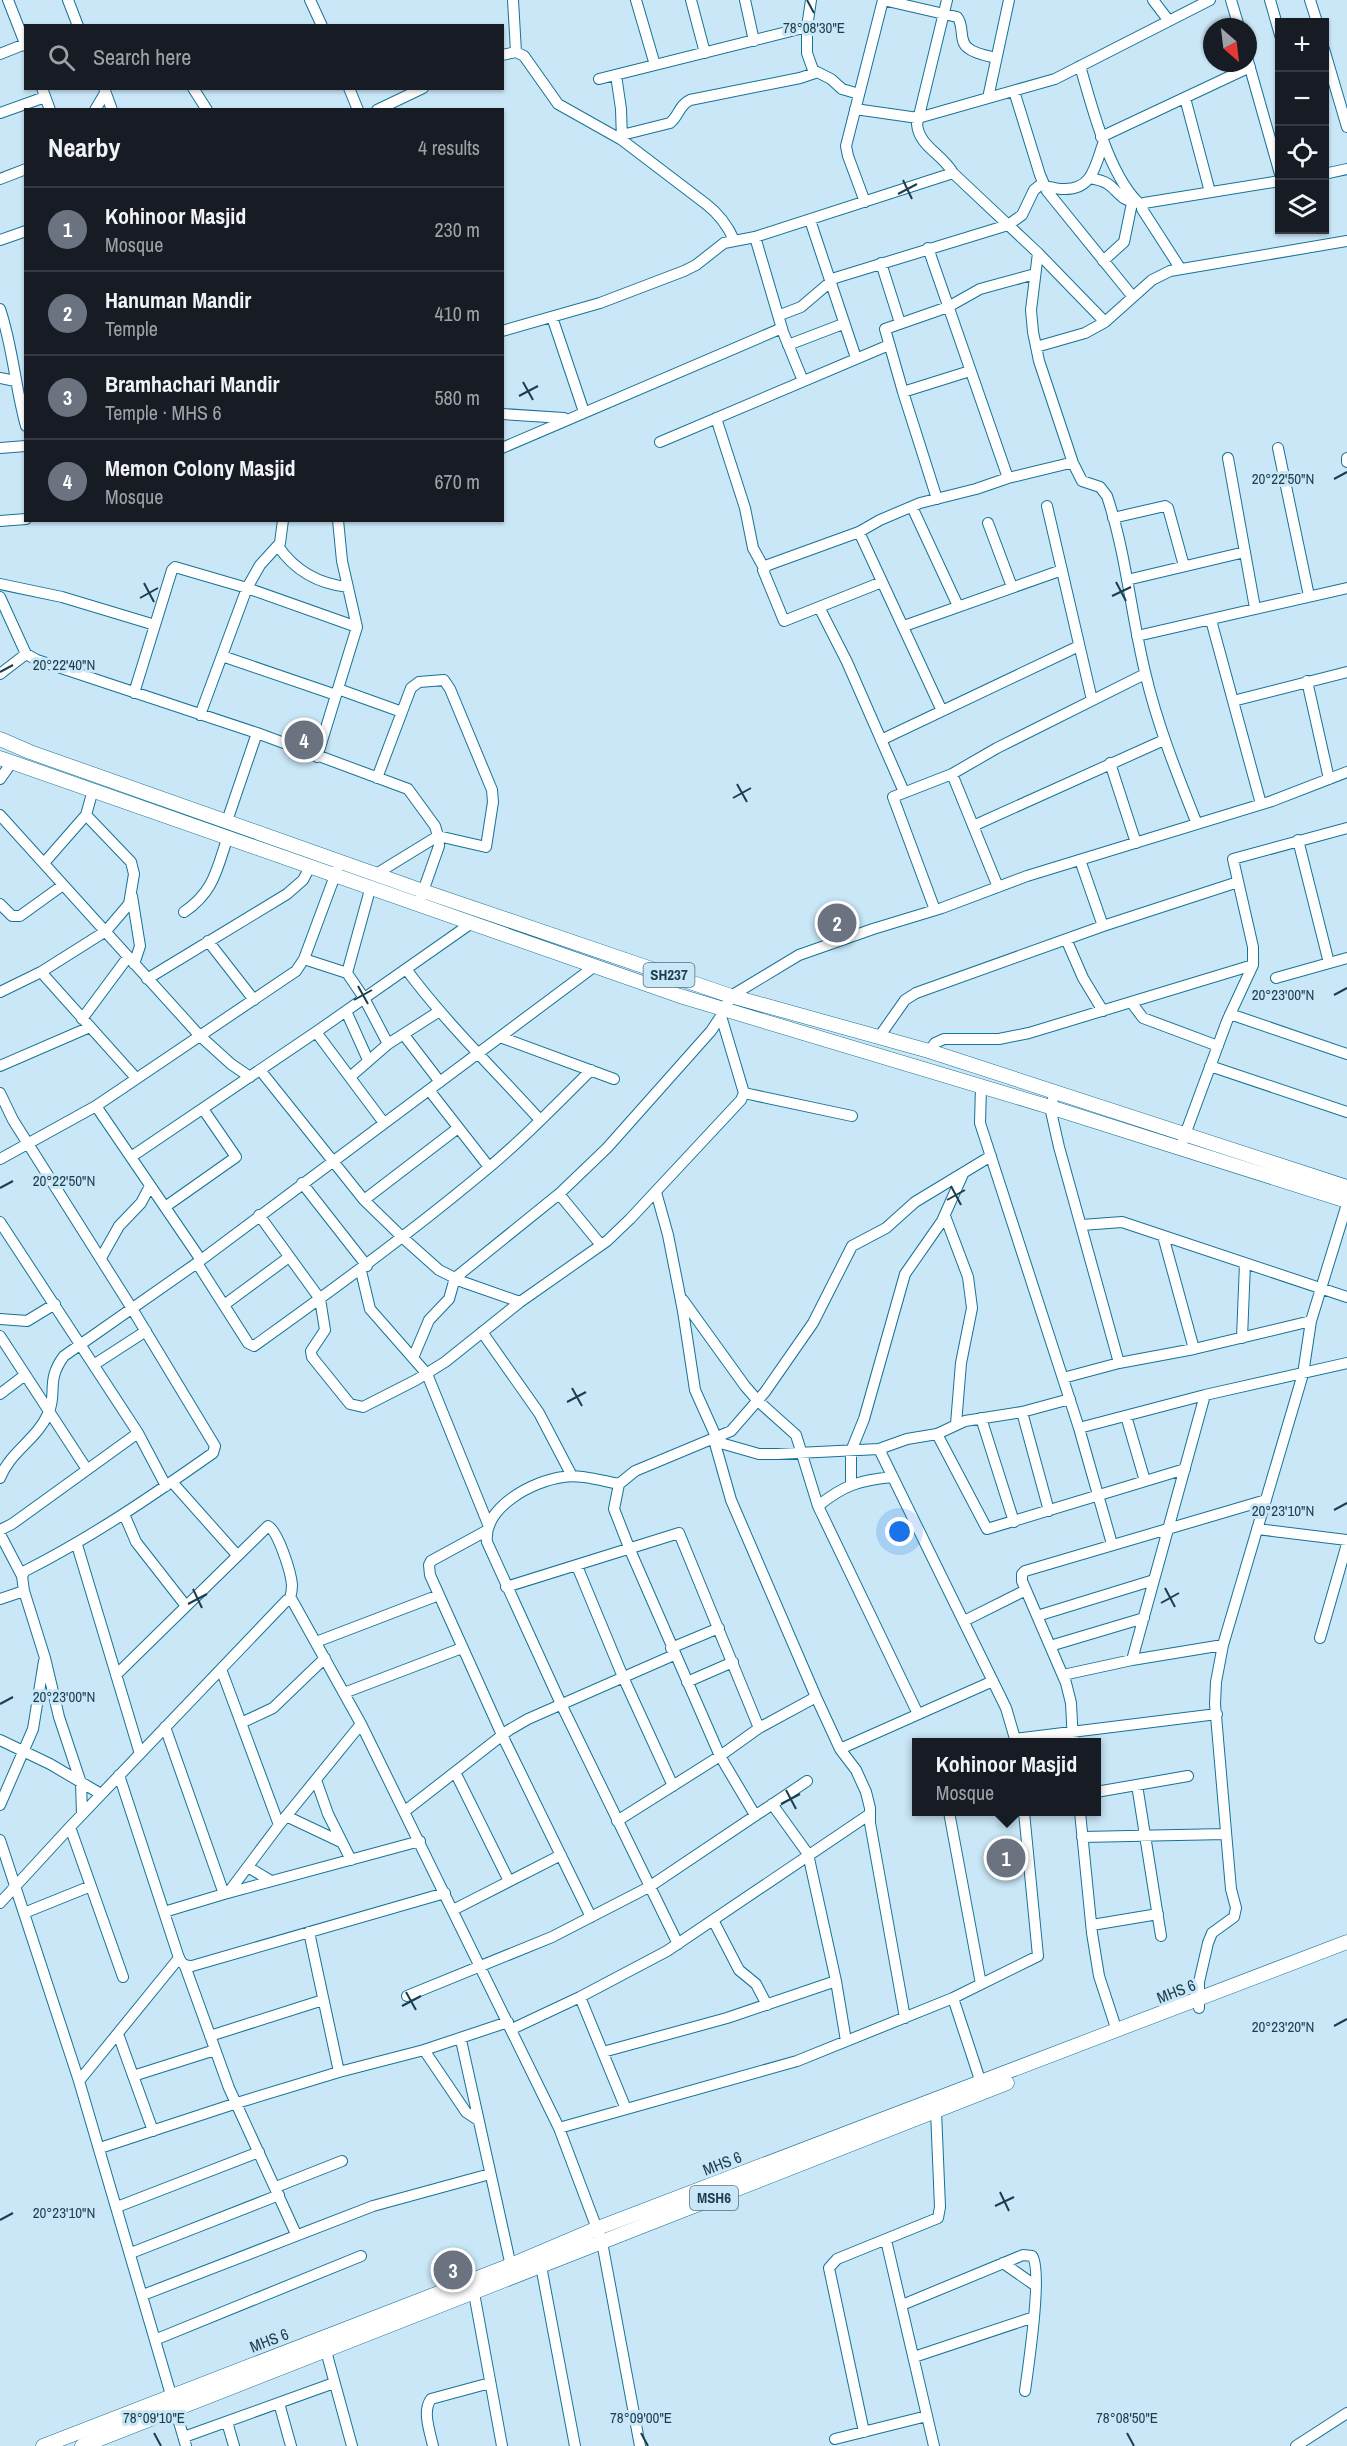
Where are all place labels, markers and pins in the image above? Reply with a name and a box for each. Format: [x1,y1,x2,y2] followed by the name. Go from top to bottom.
[284,718,324,762] pin: 4
[818,900,856,946] pin: 2
[986,1836,1026,1880] pin: 1
[434,2248,472,2292] pin: 3

